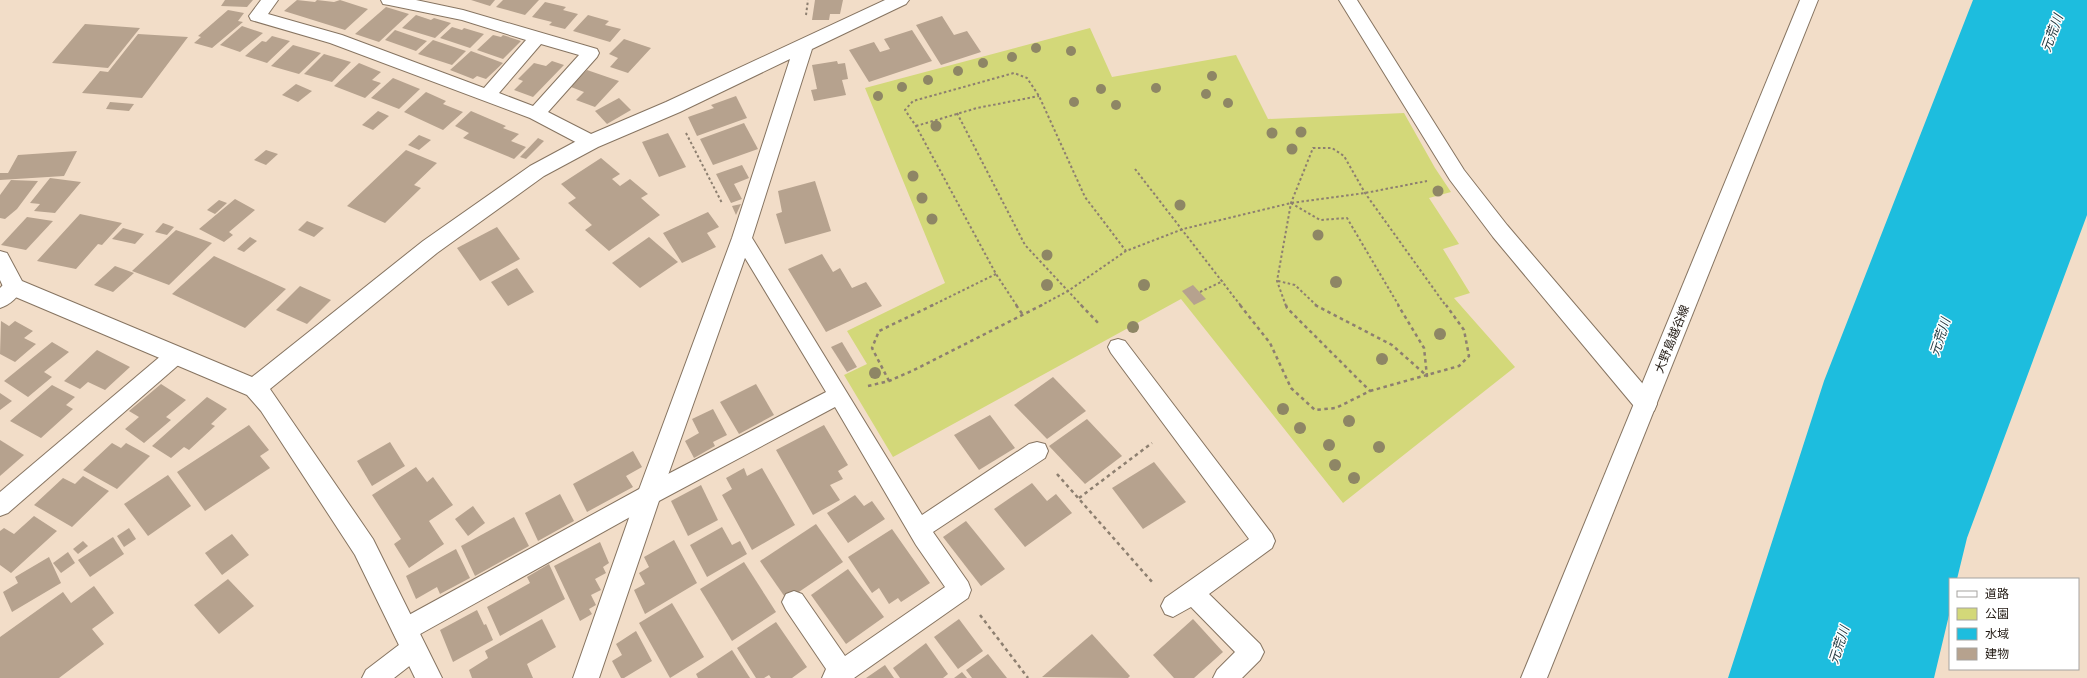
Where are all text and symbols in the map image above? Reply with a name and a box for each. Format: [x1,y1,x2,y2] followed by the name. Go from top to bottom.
[2038,10,2066,54] water label: 元荒川
[1652,303,1692,375] street label: 大野島越谷線
[1927,314,1954,358] water label: 元荒川
[1949,578,2079,670] legend
[1985,587,2009,601] text: 道路
[1985,607,2009,621] text: 公園
[1826,622,1853,666] water label: 元荒川
[1985,627,2009,641] text: 水域
[1985,647,2009,661] text: 建物

